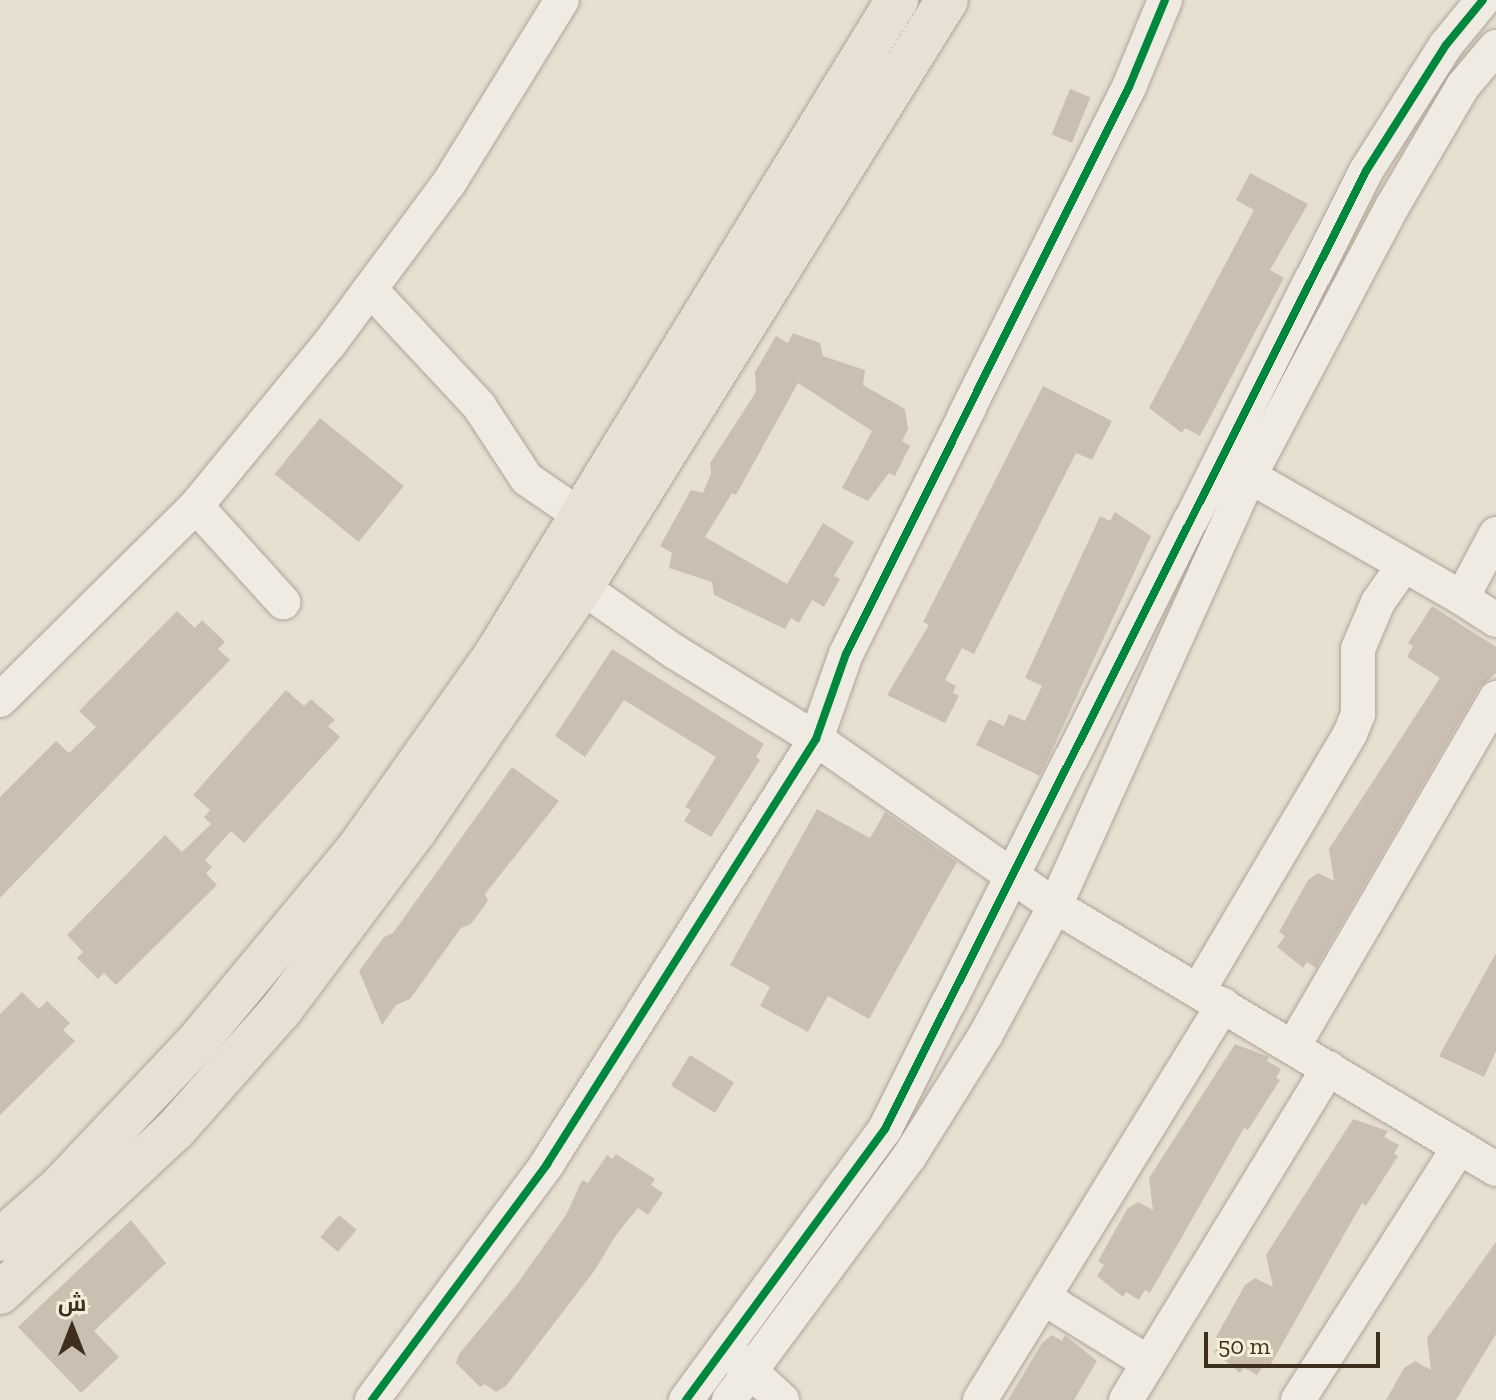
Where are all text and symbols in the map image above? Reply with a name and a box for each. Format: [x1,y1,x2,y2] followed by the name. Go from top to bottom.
[32,1288,112,1368] north arrow
[58,1290,86,1317] text: ش
[1208,1316,1384,1366] scale bar
[1218,1331,1270,1360] text: 50 m

